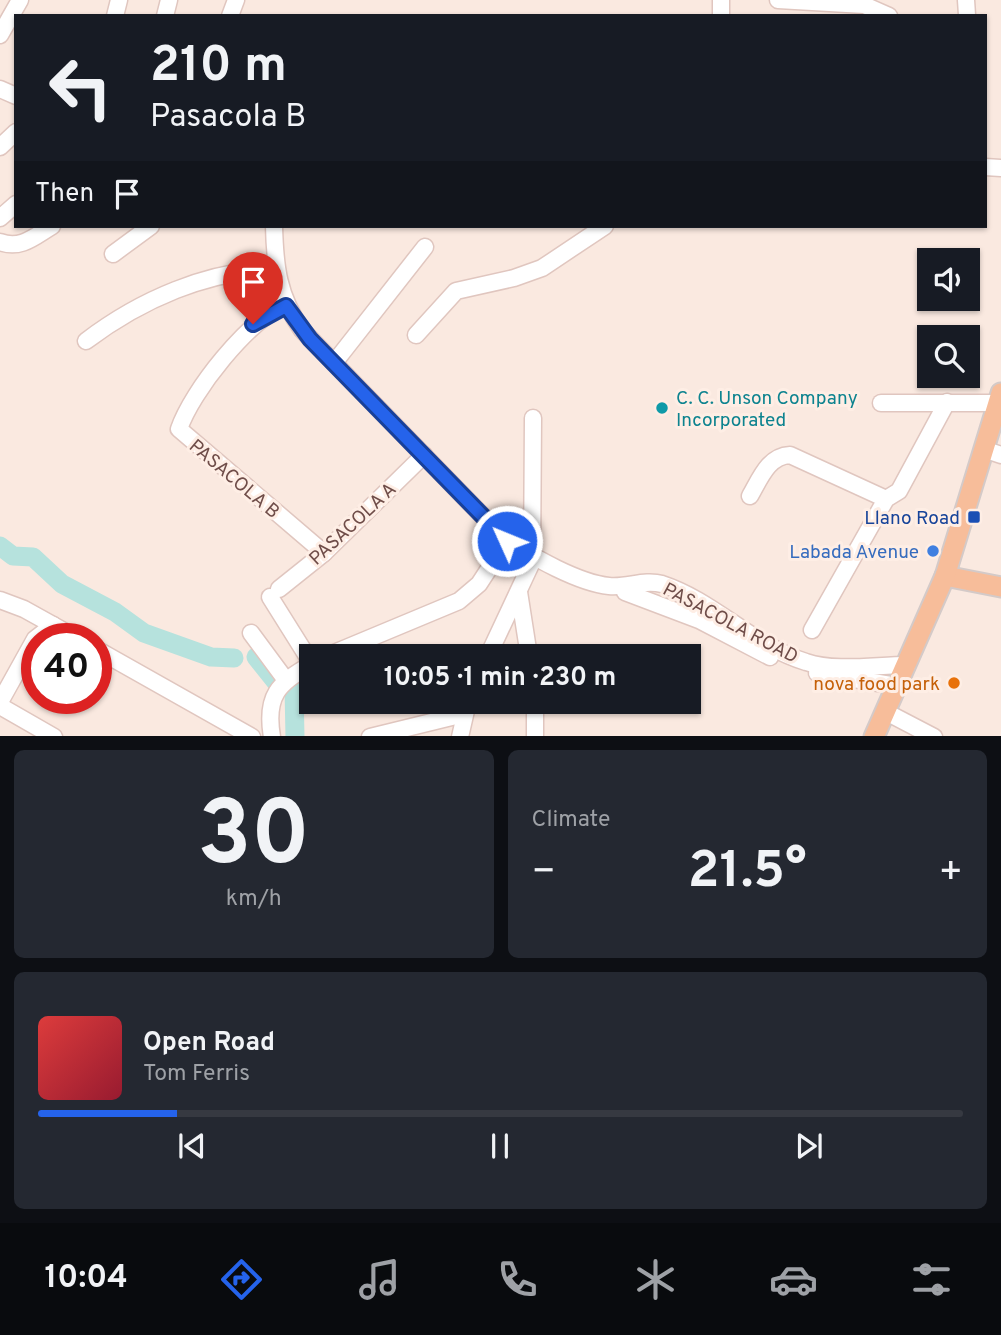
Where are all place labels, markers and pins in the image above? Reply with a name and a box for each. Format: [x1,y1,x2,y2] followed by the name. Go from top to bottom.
[223,252,283,324] pin
[676,387,858,433] place label: C. C. Unson Company Incorporated
[654,400,670,416] marker: C. C. Unson Company Incorporated
[864,507,960,531] place label: Llano Road
[966,509,982,525] marker: Llano Road
[789,541,919,565] place label: Labada Avenue
[925,543,941,559] marker: Labada Avenue
[813,673,940,697] place label: nova food park
[946,675,962,691] marker: nova food park

